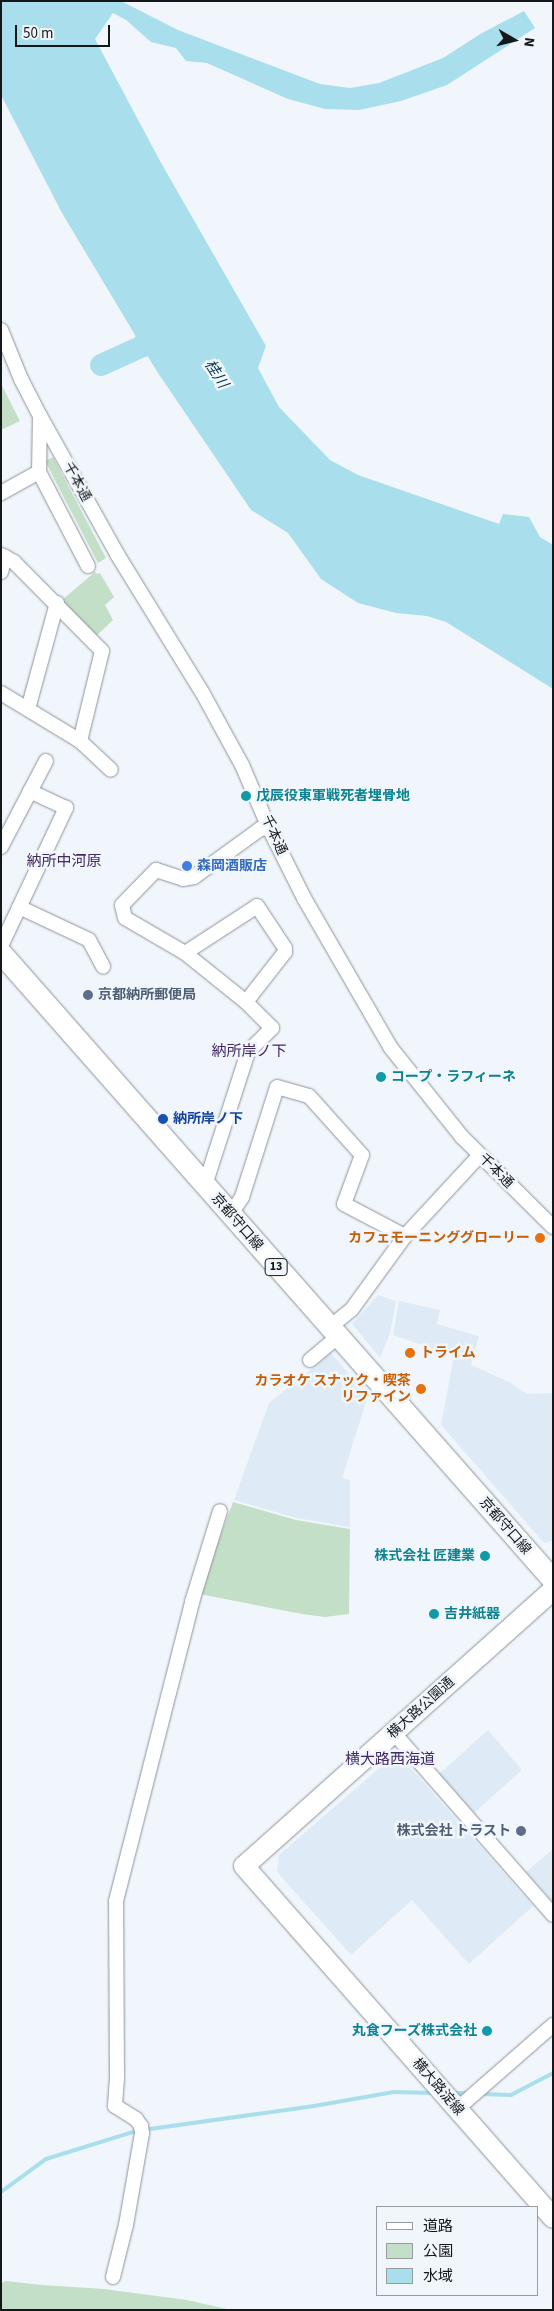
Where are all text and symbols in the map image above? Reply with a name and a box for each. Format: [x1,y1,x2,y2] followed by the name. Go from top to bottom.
[18,15,112,47] scale bar
[489,15,539,65] north arrow
[23,23,53,44] text: 50 m
[518,36,539,48] text: N
[200,357,232,391] water label: 桂川
[59,460,95,504] street label: 千本通
[256,788,410,804] place label: 戊辰役東軍戦死者埋骨地
[240,790,252,802] marker: 戊辰役東軍戦死者埋骨地
[258,812,290,858] street label: 千本通
[27,853,101,871] district label: 納所中河原
[197,858,267,874] place label: 森岡酒販店
[181,860,193,872] marker: 森岡酒販店
[98,987,196,1003] place label: 京都納所郵便局
[82,989,94,1001] marker: 京都納所郵便局
[212,1043,286,1061] district label: 納所岸ノ下
[391,1069,517,1085] place label: コープ・ラフィーネ
[375,1071,387,1083] marker: コープ・ラフィーネ
[173,1111,243,1127] place label: 納所岸ノ下
[157,1113,169,1125] marker: 納所岸ノ下
[475,1150,517,1192] street label: 千本通
[208,1190,266,1254] street label: 京都守口線
[348,1230,530,1246] place label: カフェモーニンググローリー
[534,1232,546,1244] marker: カフェモーニンググローリー
[264,1258,288,1276] road number: 13
[420,1345,476,1361] place label: トライム
[404,1347,416,1359] marker: トライム
[254,1373,411,1405] place label: カラオケ スナック・喫茶 リファイン
[415,1383,427,1395] marker: カラオケ スナック・喫茶 リファイン
[476,1494,534,1558] street label: 京都守口線
[374,1548,475,1564] place label: 株式会社 匠建業
[479,1550,491,1562] marker: 株式会社 匠建業
[444,1606,500,1622] place label: 吉井紙器
[428,1608,440,1620] marker: 吉井紙器
[384,1674,458,1742] street label: 横大路公園通
[345,1751,435,1769] district label: 横大路西海道
[396,1823,511,1839] place label: 株式会社 トラスト
[515,1825,527,1837] marker: 株式会社 トラスト
[351,2023,477,2039] place label: 丸食フーズ株式会社
[481,2025,493,2037] marker: 丸食フーズ株式会社
[409,2055,467,2119] street label: 横大路淀線
[376,2206,539,2296] legend
[423,2216,453,2237] text: 道路
[423,2241,453,2262] text: 公園
[423,2266,453,2287] text: 水域

